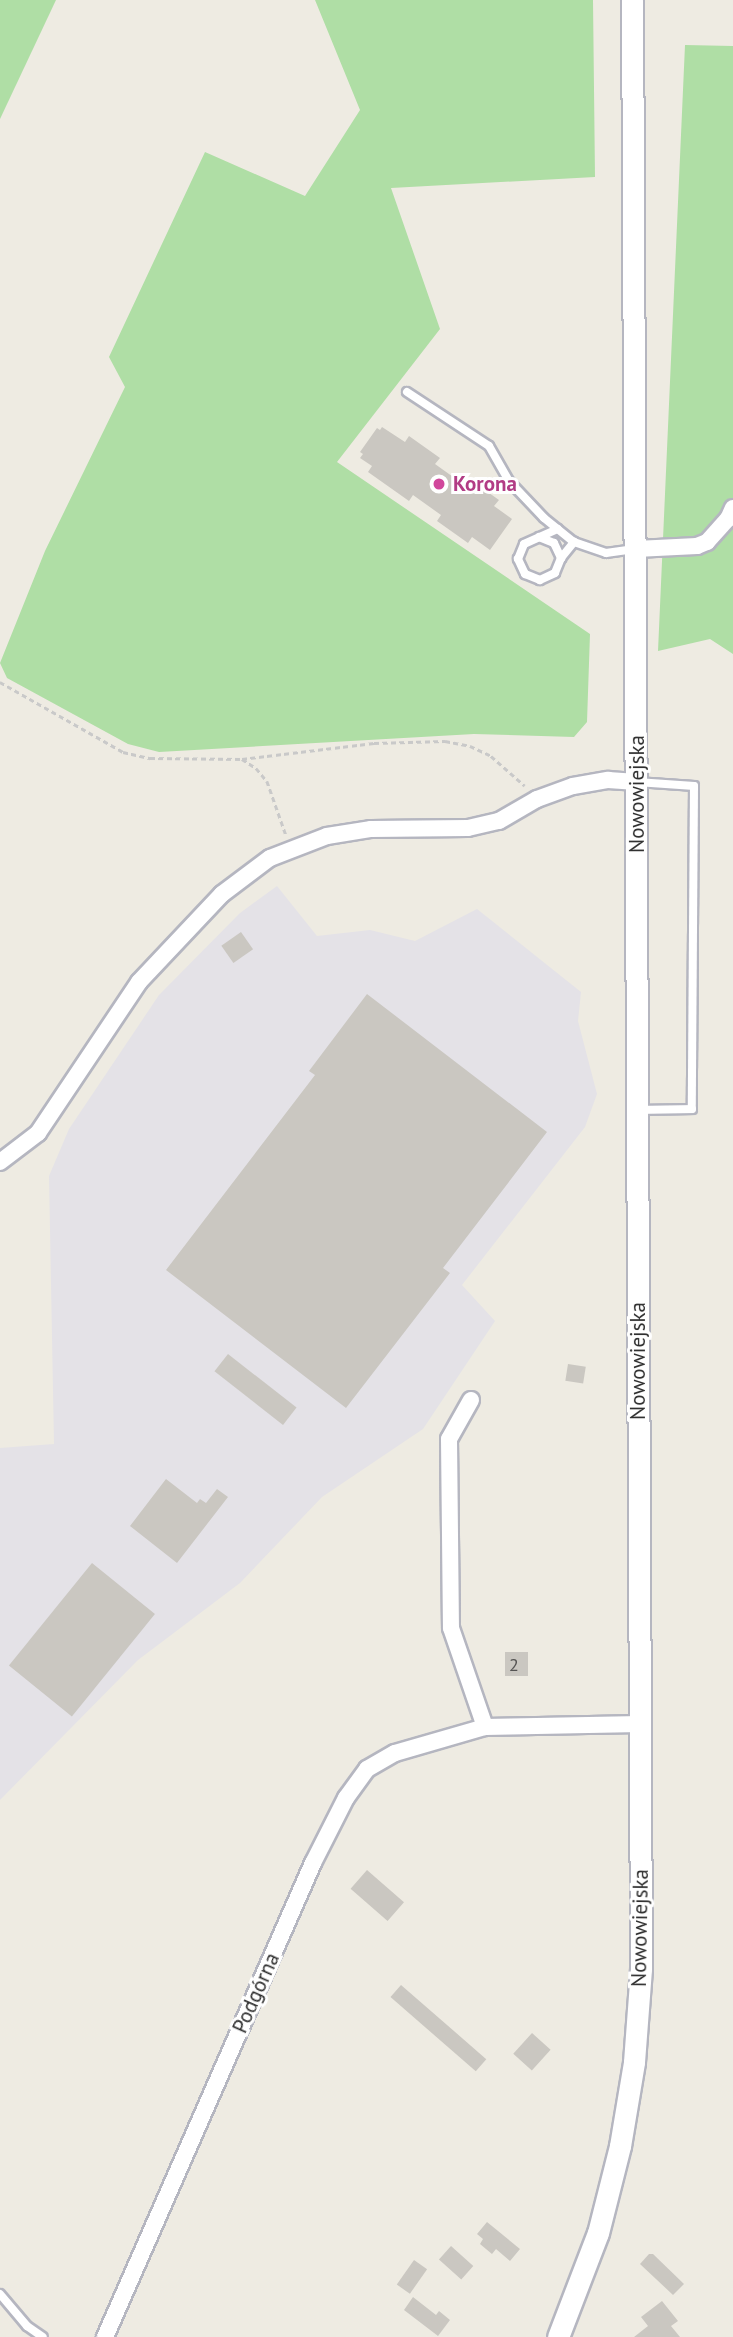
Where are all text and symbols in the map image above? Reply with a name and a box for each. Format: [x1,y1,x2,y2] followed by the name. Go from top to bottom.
[453,471,517,497] place label: Korona
[431,476,447,492] marker: Korona
[624,735,650,853] street label: Nowowiejska
[625,1302,651,1420] street label: Nowowiejska
[509,1654,519,1676] house number: 2
[626,1869,654,1987] street label: Nowowiejska
[227,1949,285,2037] street label: Podgórna

